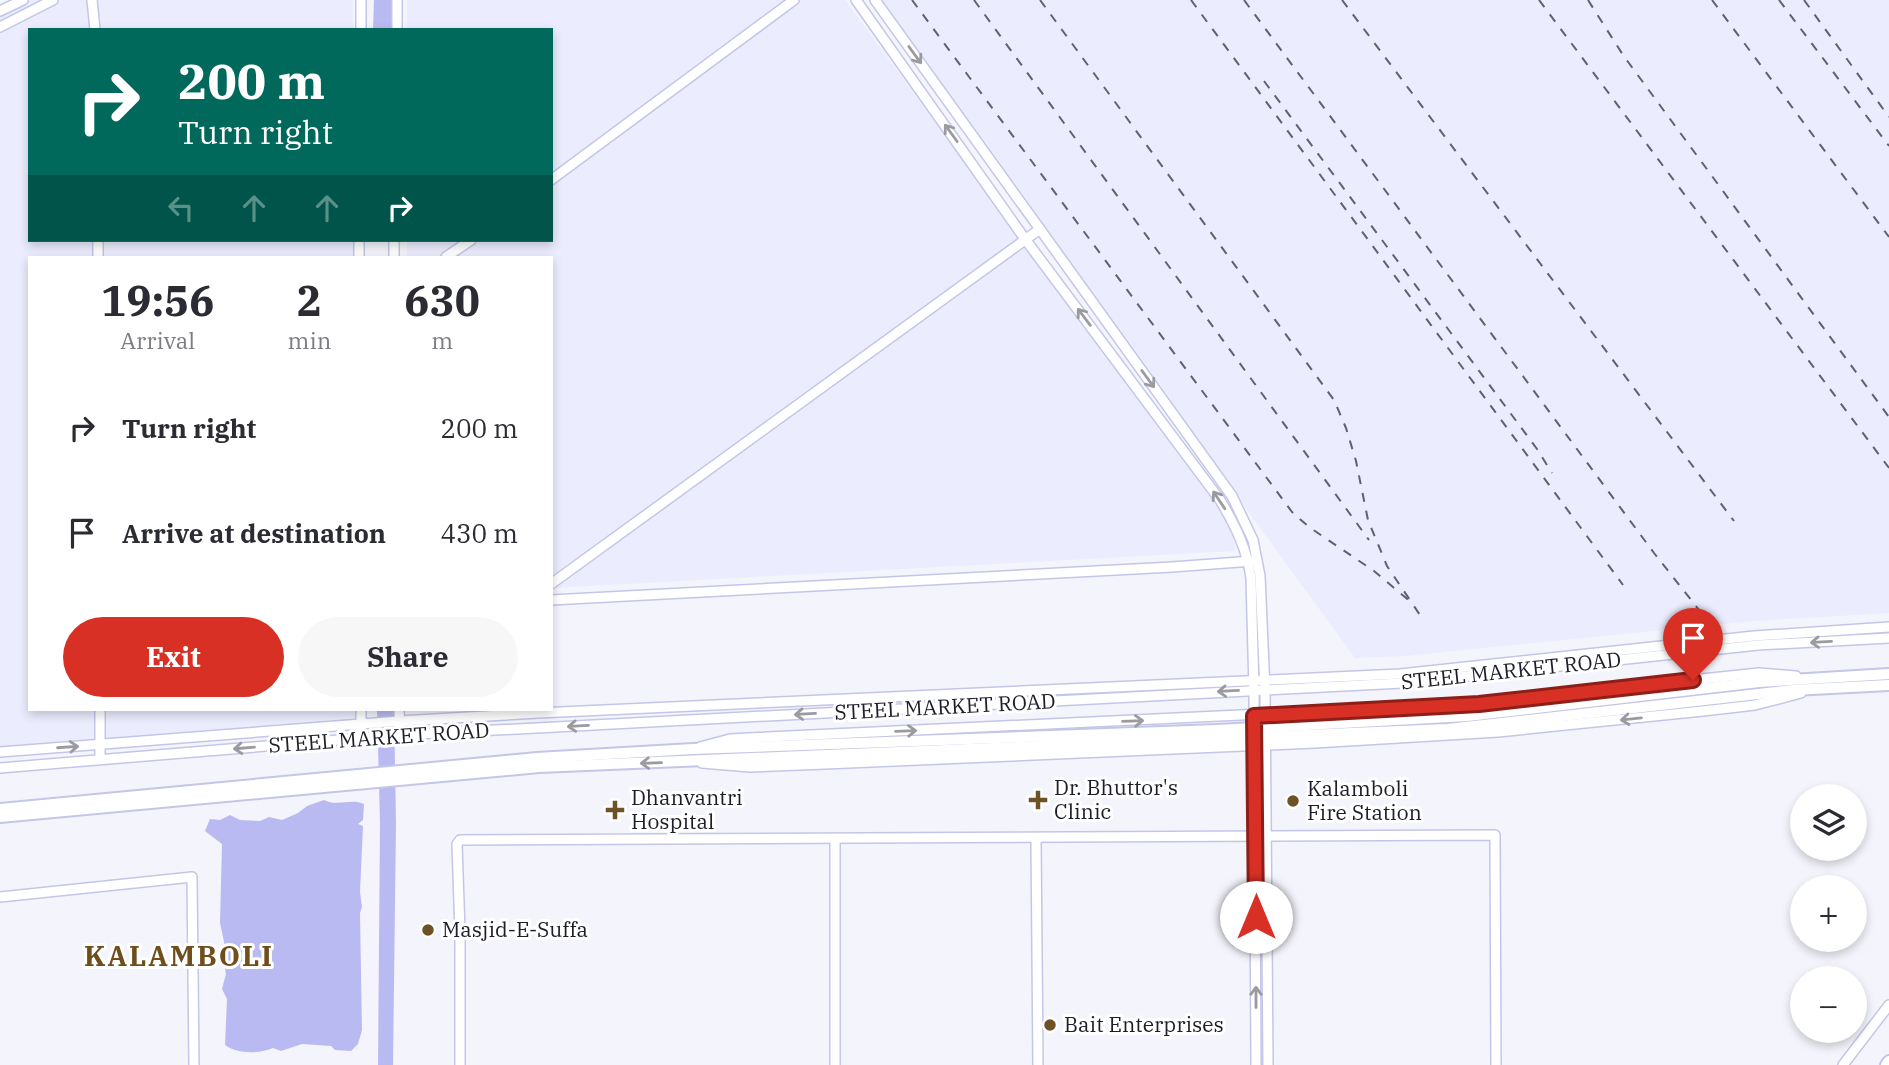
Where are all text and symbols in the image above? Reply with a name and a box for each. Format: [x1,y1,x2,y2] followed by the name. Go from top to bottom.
[908,45,922,64] one-way arrow
[178,49,325,112] text: 200 m
[63,56,154,147] icon: right
[178,111,333,153] text: Turn right
[944,124,958,143] one-way arrow
[162,189,200,227] icon: left
[235,189,273,227] icon: ahead
[308,189,346,227] icon: ahead
[381,189,419,227] icon: right
[101,273,215,328] text: 19:56
[297,273,322,328] text: 2
[404,273,480,328] text: 630
[1076,308,1091,327] one-way arrow
[120,325,195,355] text: Arrival
[288,325,331,355] text: min
[431,325,453,355] text: m
[1141,369,1155,388] one-way arrow
[63,409,101,447] icon: right
[122,411,256,445] text: Turn right
[440,411,518,445] text: 200 m
[1212,491,1226,510] one-way arrow
[63,514,101,552] icon: arrive
[122,516,386,550] text: Arrive at destination
[440,516,518,550] text: 430 m
[1663,608,1723,680] pin
[63,617,284,697] button: Exit
[298,617,518,697] button: Share
[1674,619,1712,657] icon: arrive
[1810,635,1833,648] one-way arrow
[1399,645,1622,695] street label: STEEL MARKET ROAD
[1217,685,1240,698] one-way arrow
[834,686,1056,726] street label: STEEL MARKET ROAD
[794,708,817,721] one-way arrow
[1620,712,1642,725] one-way arrow
[268,715,490,759] street label: STEEL MARKET ROAD
[1122,715,1145,728] one-way arrow
[567,719,590,732] one-way arrow
[894,724,917,737] one-way arrow
[56,740,79,753] one-way arrow
[233,742,256,755] one-way arrow
[639,756,662,769] one-way arrow
[1054,773,1178,825] place label: Dr. Bhuttor's Clinic
[1307,774,1422,826] place label: Kalamboli Fire Station
[631,783,743,835] place label: Dhanvantri Hospital
[1790,784,1867,1043] map controls
[1790,784,1867,861] button: layers
[1028,790,1048,810] marker: Dr. Bhuttor's Clinic
[1285,793,1301,809] marker: Kalamboli Fire Station
[605,800,625,820] marker: Dhanvantri Hospital
[1790,875,1867,952] button: +
[1219,880,1293,954] position arrow
[442,915,588,943] place label: Masjid-E-Suffa
[420,922,436,938] marker: Masjid-E-Suffa
[84,937,274,974] district label: KALAMBOLI
[1790,966,1867,1043] button: −
[1249,986,1263,1009] one-way arrow
[1064,1010,1224,1038] place label: Bait Enterprises
[1042,1017,1058,1033] marker: Bait Enterprises

